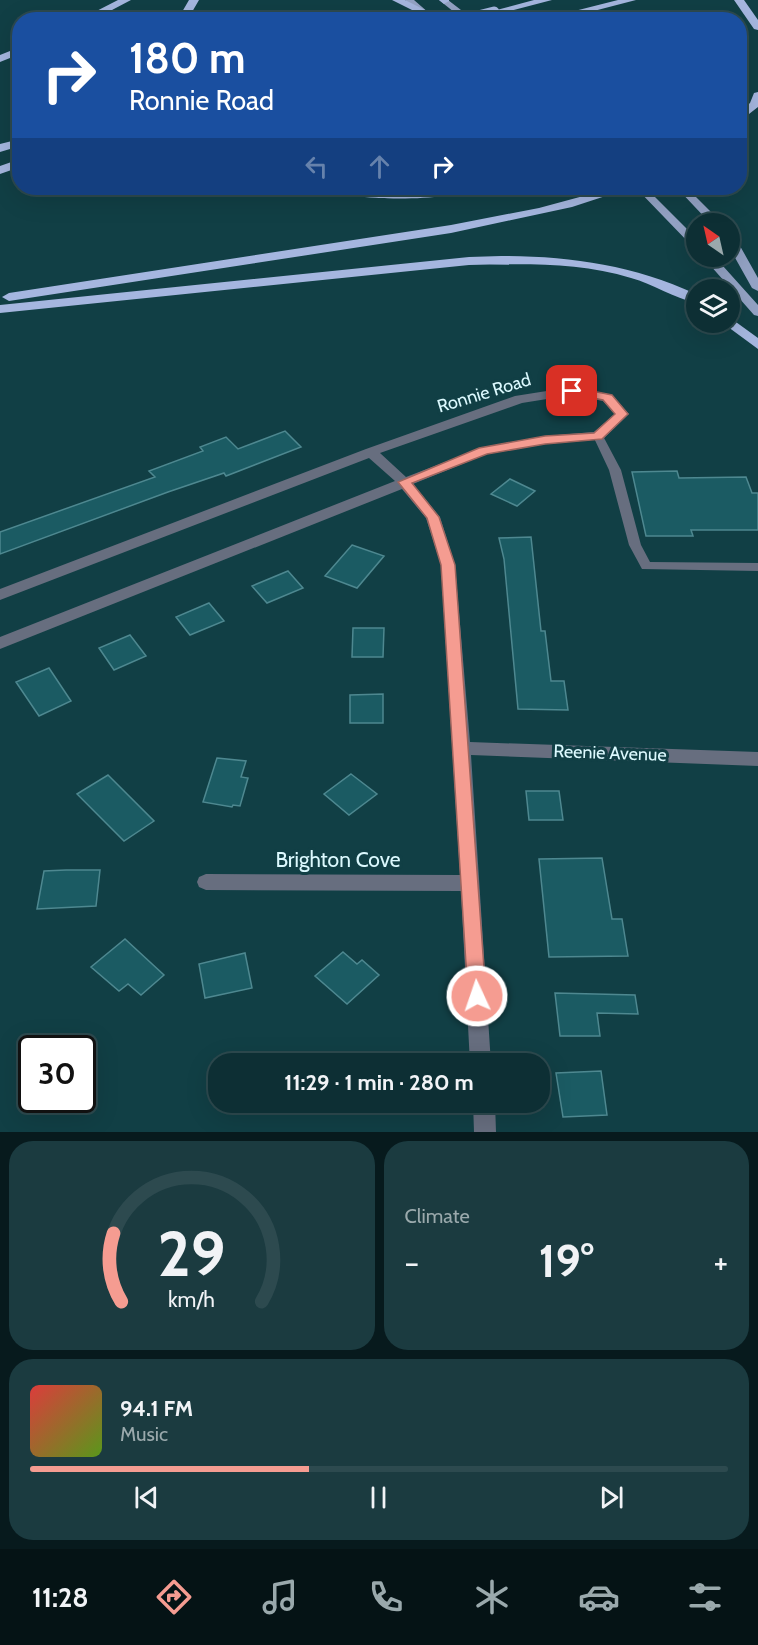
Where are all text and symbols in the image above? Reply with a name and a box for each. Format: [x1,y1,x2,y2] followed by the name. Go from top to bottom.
[129,32,245,84] text: 180 m
[30,36,108,114] icon: right
[129,84,274,117] text: Ronnie Road
[300,150,333,183] icon: left
[363,150,396,183] icon: ahead
[426,150,459,183] icon: right
[686,213,740,267] north arrow
[686,213,740,333] map controls
[686,279,740,333] button: layers
[546,365,597,416] pin
[435,368,533,418] street label: Ronnie Road
[555,374,588,407] icon: arrive
[553,740,667,766] street label: Reenie Avenue
[275,847,401,872] street label: Brighton Cove
[445,964,509,1028] position arrow
[18,1035,96,1113] speed limit sign: 30
[284,1069,474,1096] text: 11:29 · 1 min · 280 m
[405,1204,470,1228] text: Climate
[158,1216,226,1292] text: 29
[539,1234,594,1288] text: 19°
[405,1242,419,1282] text: −
[713,1242,728,1282] text: +
[168,1287,215,1313] text: km/h
[120,1395,193,1422] text: 94.1 FM
[120,1422,168,1446] text: Music
[130,1481,163,1514] icon: previous
[362,1481,395,1514] icon: pause
[595,1481,628,1514] icon: next
[153,1576,195,1618] icon: directions
[259,1576,301,1618] icon: music
[365,1576,407,1618] icon: phone
[471,1576,513,1618] icon: climate
[578,1576,620,1618] icon: car
[684,1576,726,1618] icon: filters
[32,1581,89,1614] text: 11:28

